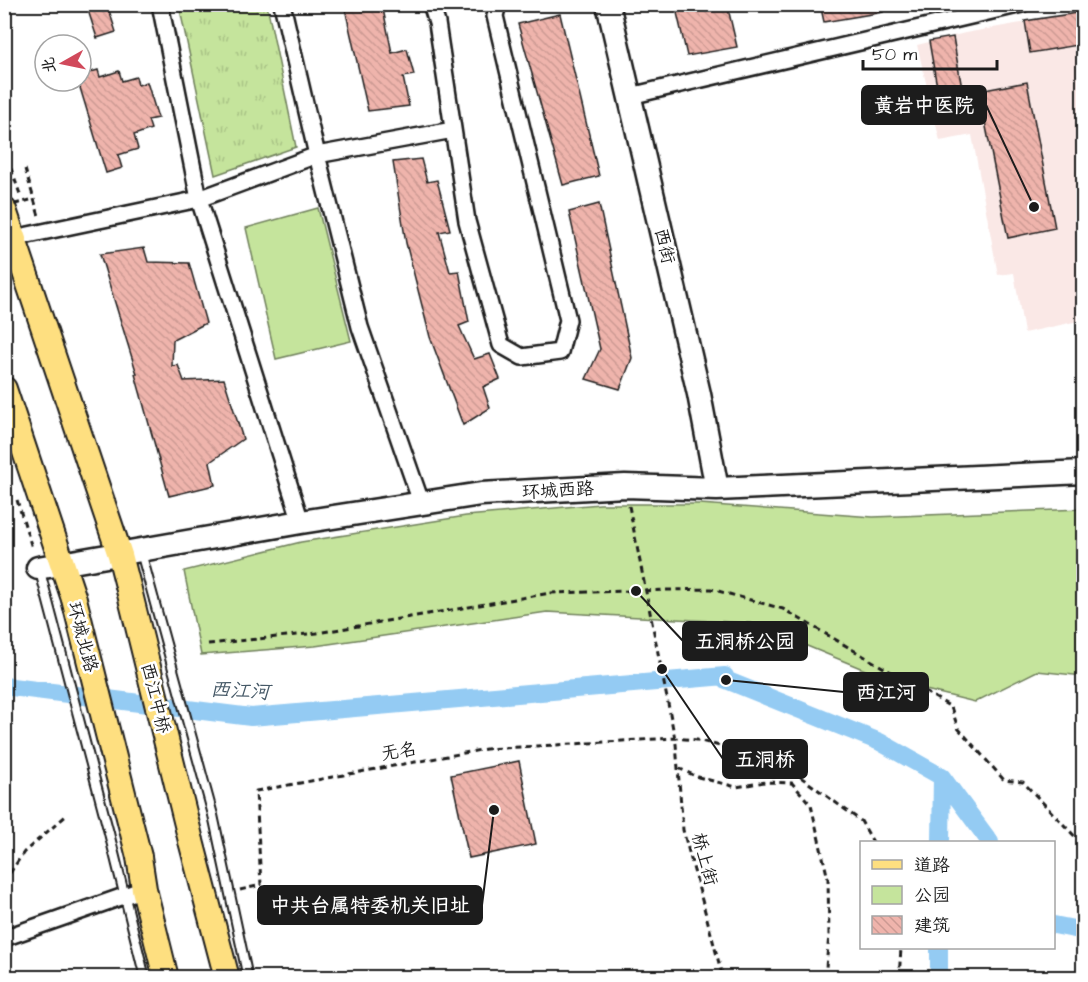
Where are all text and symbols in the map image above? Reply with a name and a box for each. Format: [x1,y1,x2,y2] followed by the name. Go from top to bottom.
[33,33,93,93] north arrow
[863,33,996,71] scale bar
[872,42,917,67] text: 50 m
[37,56,61,75] text: 北
[862,86,986,124] callout: 黄岩中医院
[874,92,974,120] text: 黄岩中医院
[648,226,681,266] street label: 西街
[521,476,595,505] street label: 环城西路
[61,599,104,675] street label: 环城北路
[683,622,807,660] callout: 五洞桥公园
[695,628,795,656] text: 五洞桥公园
[135,660,176,736] street label: 西江中桥
[844,673,928,711] callout: 西江河
[209,675,274,707] water label: 西江河
[856,679,916,707] text: 西江河
[379,736,419,767] street label: 无名
[723,740,807,778] callout: 五洞桥
[735,746,795,774] text: 五洞桥
[685,830,724,888] street label: 桥上街
[860,841,1055,949] legend
[914,853,950,878] text: 道路
[914,883,950,908] text: 公园
[258,886,482,924] callout: 中共台属特委机关旧址
[270,892,470,920] text: 中共台属特委机关旧址
[914,913,950,938] text: 建筑

